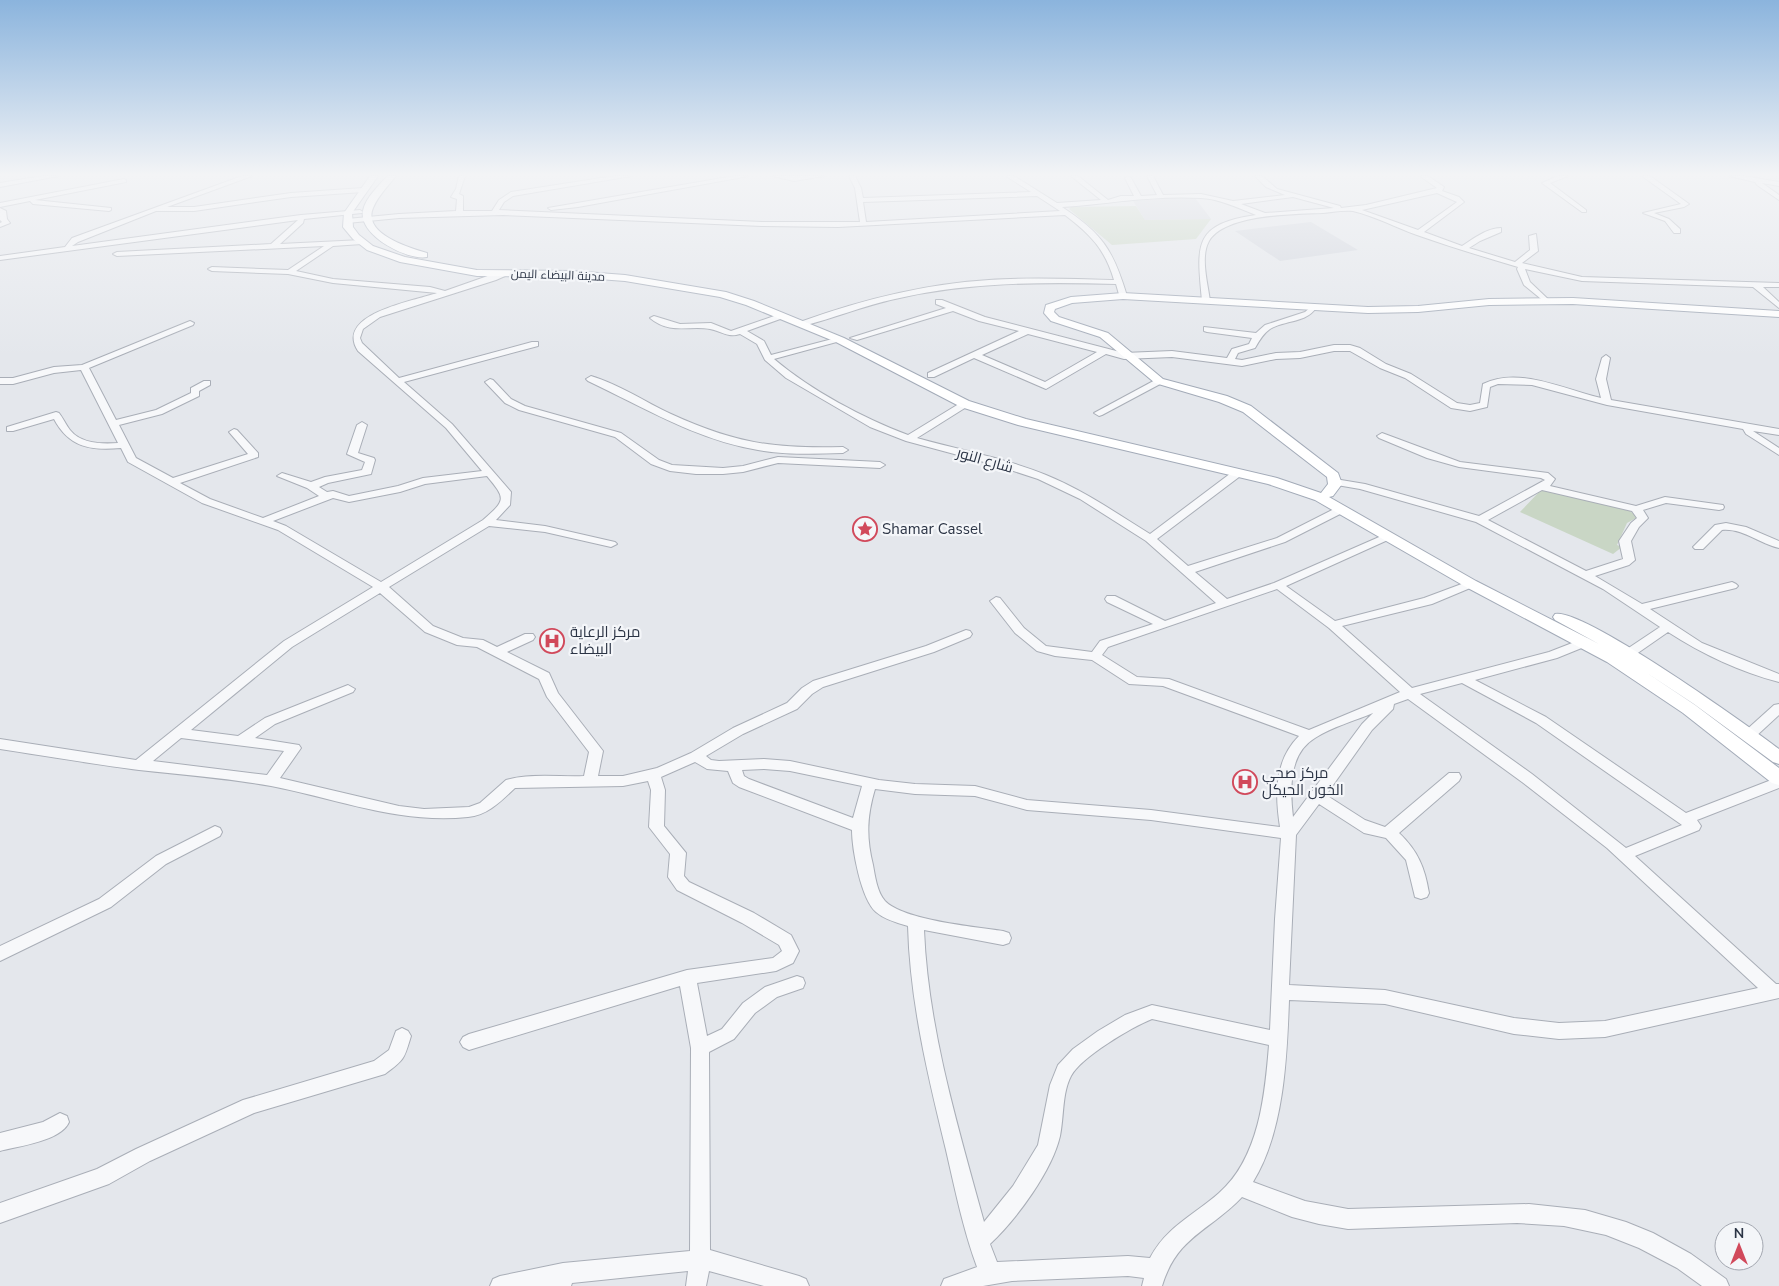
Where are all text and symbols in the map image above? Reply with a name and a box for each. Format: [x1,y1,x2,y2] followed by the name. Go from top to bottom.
[511,265,605,285] street label: مدينة البيضاء اليمن
[953,442,1016,479] street label: شارع النور
[852,516,878,542] place icon: Shamar Cassel
[882,519,983,539] place label: Shamar Cassel
[570,622,641,659] place label: مركز الرعاية البيضاء
[539,628,565,654] hospital icon: مركز الرعاية البيضاء
[1262,763,1344,800] place label: مركز صحي الخون الحيكل
[1232,769,1258,795] hospital icon: مركز صحي الخون الحيكل
[1714,1221,1764,1271] north arrow
[1734,1224,1744,1243] text: N

